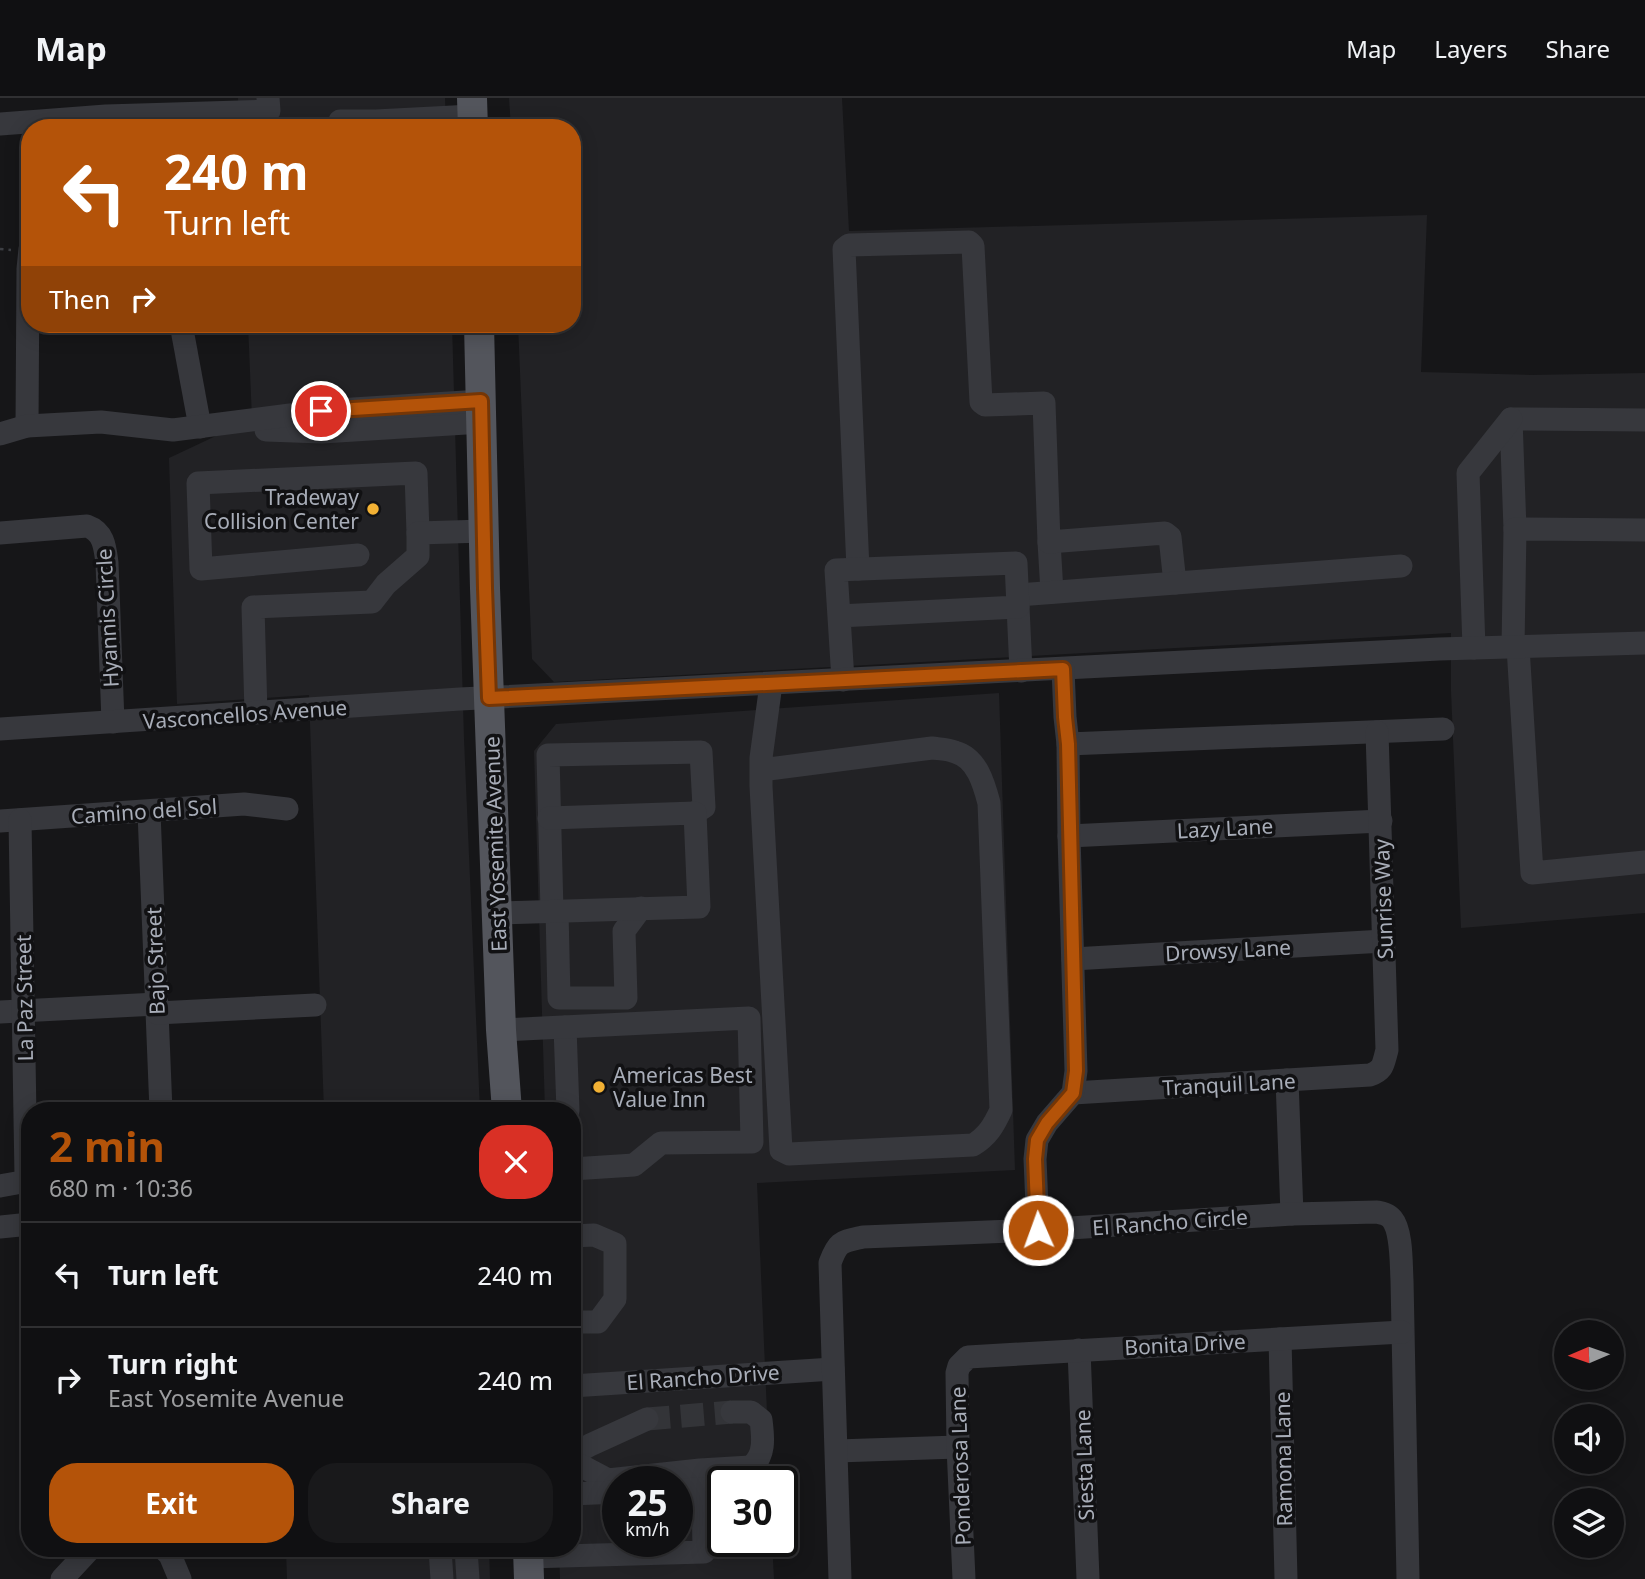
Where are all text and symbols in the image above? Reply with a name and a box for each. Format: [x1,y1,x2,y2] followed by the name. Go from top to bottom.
[35,26,107,71] text: Map
[1346,32,1396,65] text: Map
[1434,32,1508,65] text: Layers
[1546,32,1610,65] text: Share
[164,138,309,204] text: 240 m
[49,147,140,238] icon: left
[164,201,290,244] text: Turn left
[124,280,162,318] icon: right
[49,281,110,317] text: Then
[291,381,351,441] pin
[302,392,340,430] icon: arrive
[204,483,359,535] place label: Tradeway Collision Center
[365,501,381,517] marker: Tradeway Collision Center
[89,548,125,688] street label: Hyannis Circle
[142,693,348,735] street label: Vasconcellos Avenue
[477,736,513,952] street label: East Yosemite Avenue
[70,792,218,830] street label: Camino del Sol
[1176,811,1274,845] street label: Lazy Lane
[1367,838,1399,960] street label: Sunrise Way
[139,906,171,1015] street label: Bajo Street
[1164,933,1292,967] street label: Drowsy Lane
[9,934,39,1062] street label: La Paz Street
[613,1061,753,1113] place label: Americas Best Value Inn
[1162,1067,1296,1101] street label: Tranquil Lane
[591,1079,607,1095] marker: Americas Best Value Inn
[49,1117,165,1174] text: 2 min
[479,1125,553,1199] button: close
[49,1172,193,1204] text: 680 m · 10:36
[1001,1193,1075,1267] position arrow
[1091,1203,1249,1241] street label: El Rancho Circle
[49,1256,87,1294] icon: left
[108,1257,219,1293] text: Turn left
[477,1257,553,1293] text: 240 m
[1554,1320,1624,1390] north arrow
[1554,1320,1624,1558] map controls
[1124,1327,1246,1361] street label: Bonita Drive
[108,1346,238,1382] text: Turn right
[625,1358,781,1396] street label: El Rancho Drive
[49,1361,87,1399] icon: right
[477,1362,553,1398] text: 240 m
[108,1382,344,1414] text: East Yosemite Avenue
[943,1386,977,1546] street label: Ponderosa Lane
[1268,1391,1298,1527] street label: Ramona Lane
[1554,1404,1624,1474] button: sound
[1068,1409,1100,1521] street label: Siesta Lane
[49,1463,294,1543] button: Exit
[308,1463,553,1543] button: Share
[707,1466,798,1557] speed limit sign: 30
[627,1479,668,1526] text: 25
[1554,1488,1624,1558] button: layers
[625,1517,670,1541] text: km/h

